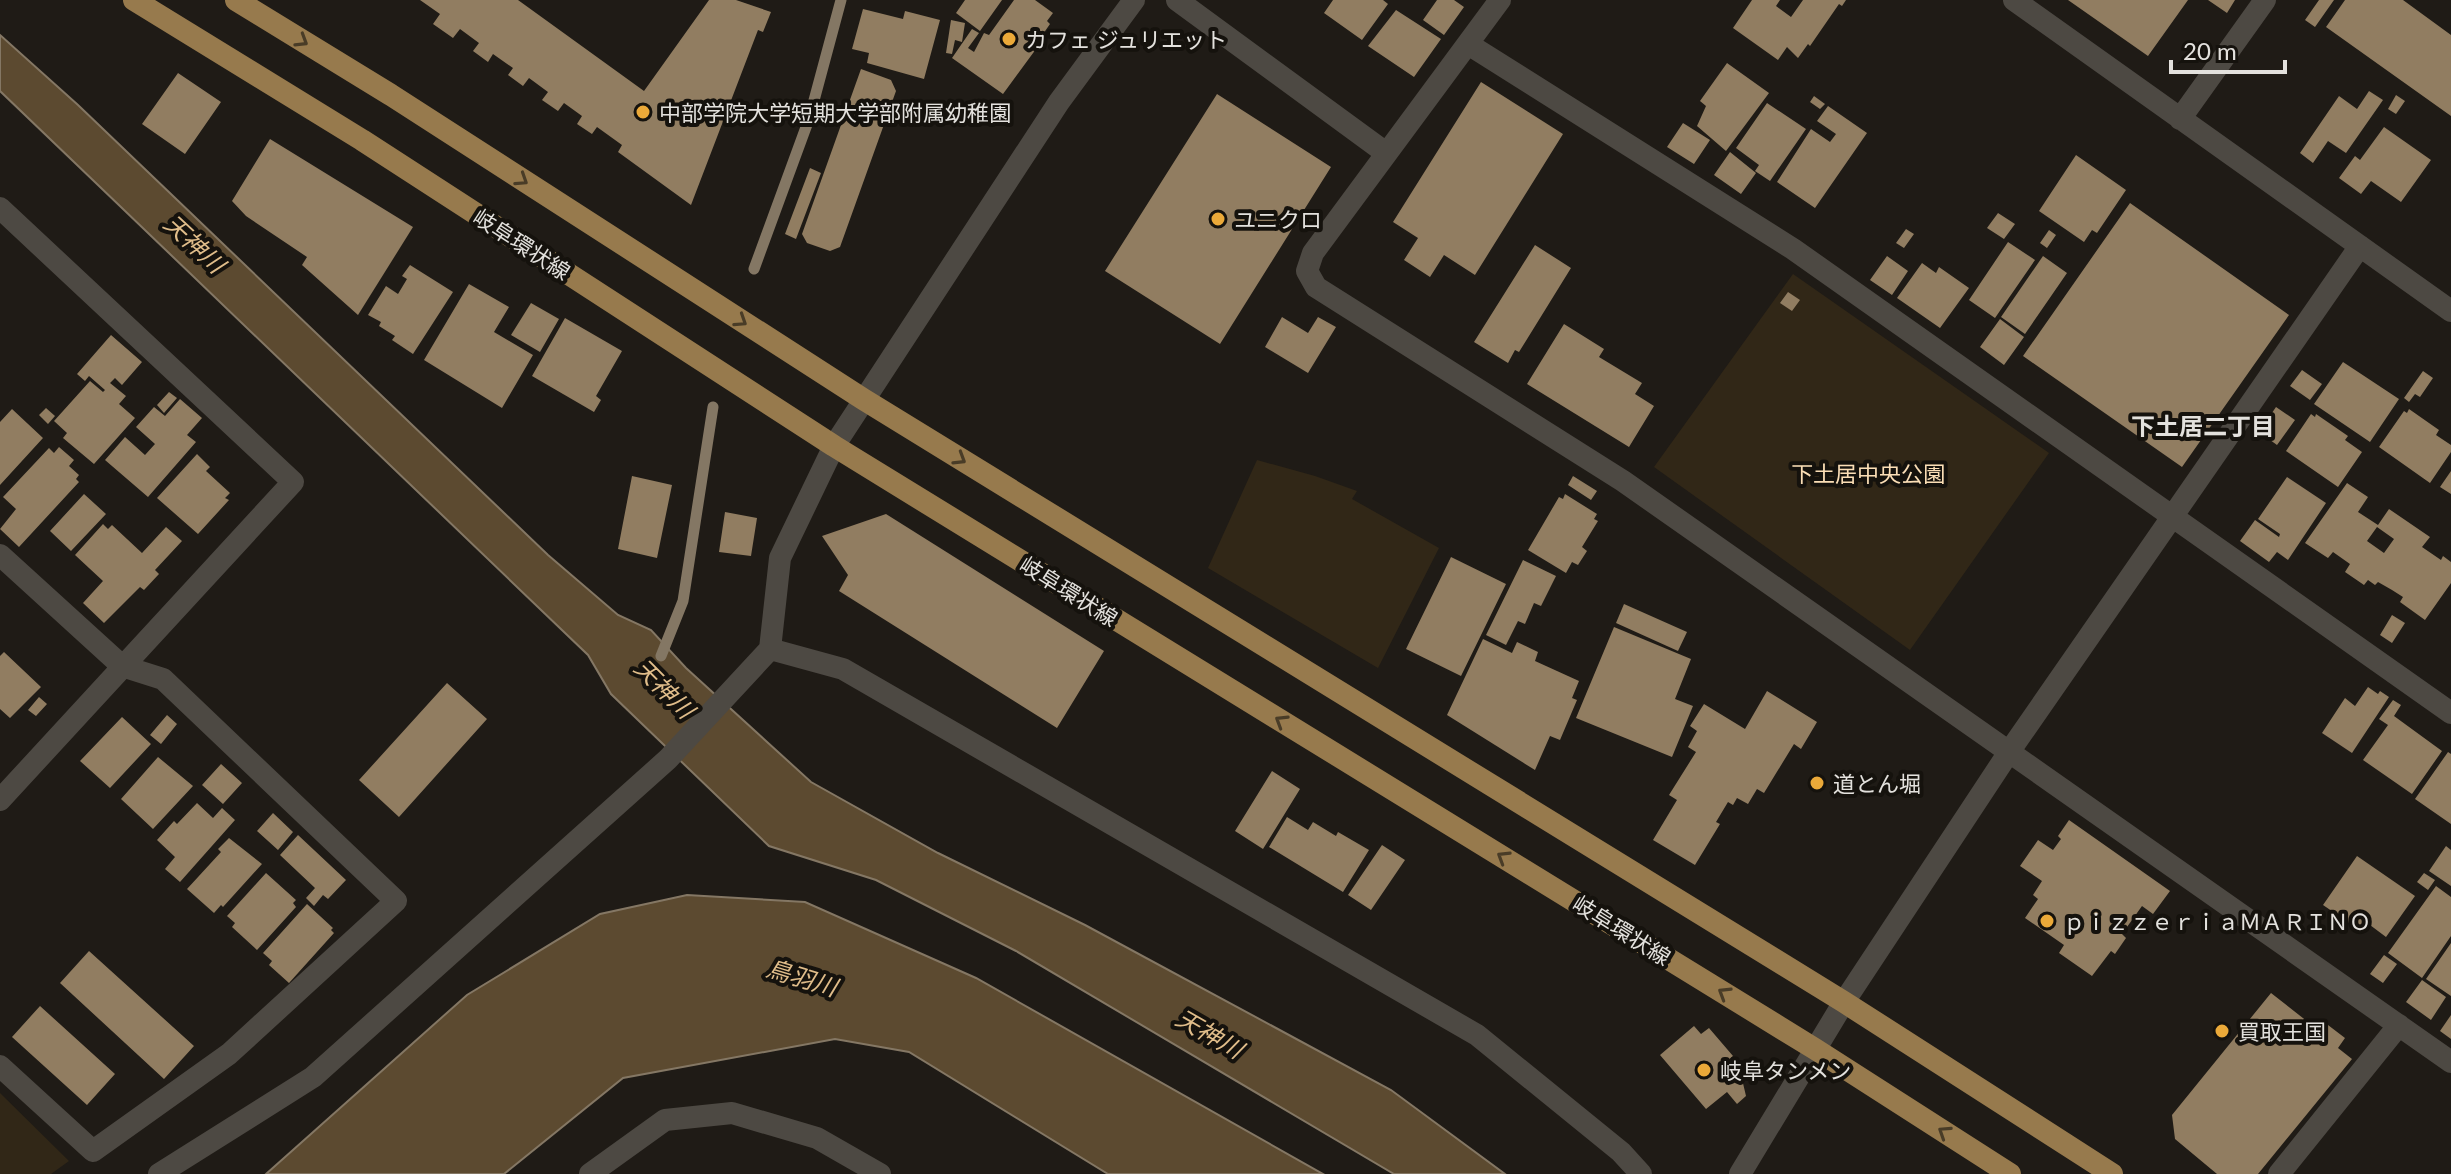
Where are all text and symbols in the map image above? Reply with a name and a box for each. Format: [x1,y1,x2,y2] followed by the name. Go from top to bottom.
[2171,24,2285,74] scale bar
[1025,26,1227,53] place label: カフェ ジュリエット
[1000,30,1018,48] marker: カフェ ジュリエット
[293,31,308,46] one-way arrow
[2183,36,2237,65] text: 20 m
[659,99,1011,126] place label: 中部学院大学短期大学部附属幼稚園
[634,103,652,121] marker: 中部学院大学短期大学部附属幼稚園
[513,170,528,185] one-way arrow
[469,203,575,285] street label: 岐阜環状線
[1234,206,1322,233] place label: ユニクロ
[159,208,233,280] water label: 天神川
[1209,210,1227,228] marker: ユニクロ
[732,311,746,326] one-way arrow
[2131,411,2275,440] district label: 下土居二丁目
[951,450,966,465] one-way arrow
[1791,460,1945,487] park label: 下土居中央公園
[1015,550,1123,632] street label: 岐阜環状線
[629,652,703,726] water label: 天神川
[1275,715,1290,731] one-way arrow
[1833,770,1921,797] place label: 道とん堀
[1808,774,1826,792] marker: 道とん堀
[1497,852,1512,867] one-way arrow
[1568,889,1676,971] street label: 岐阜環状線
[2063,908,2371,936] place label: ｐｉｚｚｅｒｉａＭＡＲＩＮＯ
[2038,912,2056,930] marker: ｐｉｚｚｅｒｉａＭＡＲＩＮＯ
[763,953,844,1002] water label: 鳥羽川
[1718,988,1733,1003] one-way arrow
[1172,1002,1251,1065] water label: 天神川
[2238,1018,2326,1045] place label: 買取王国
[2213,1022,2231,1040] marker: 買取王国
[1720,1057,1851,1084] place label: 岐阜タンメン
[1695,1061,1713,1079] marker: 岐阜タンメン
[1939,1126,1953,1141] one-way arrow

